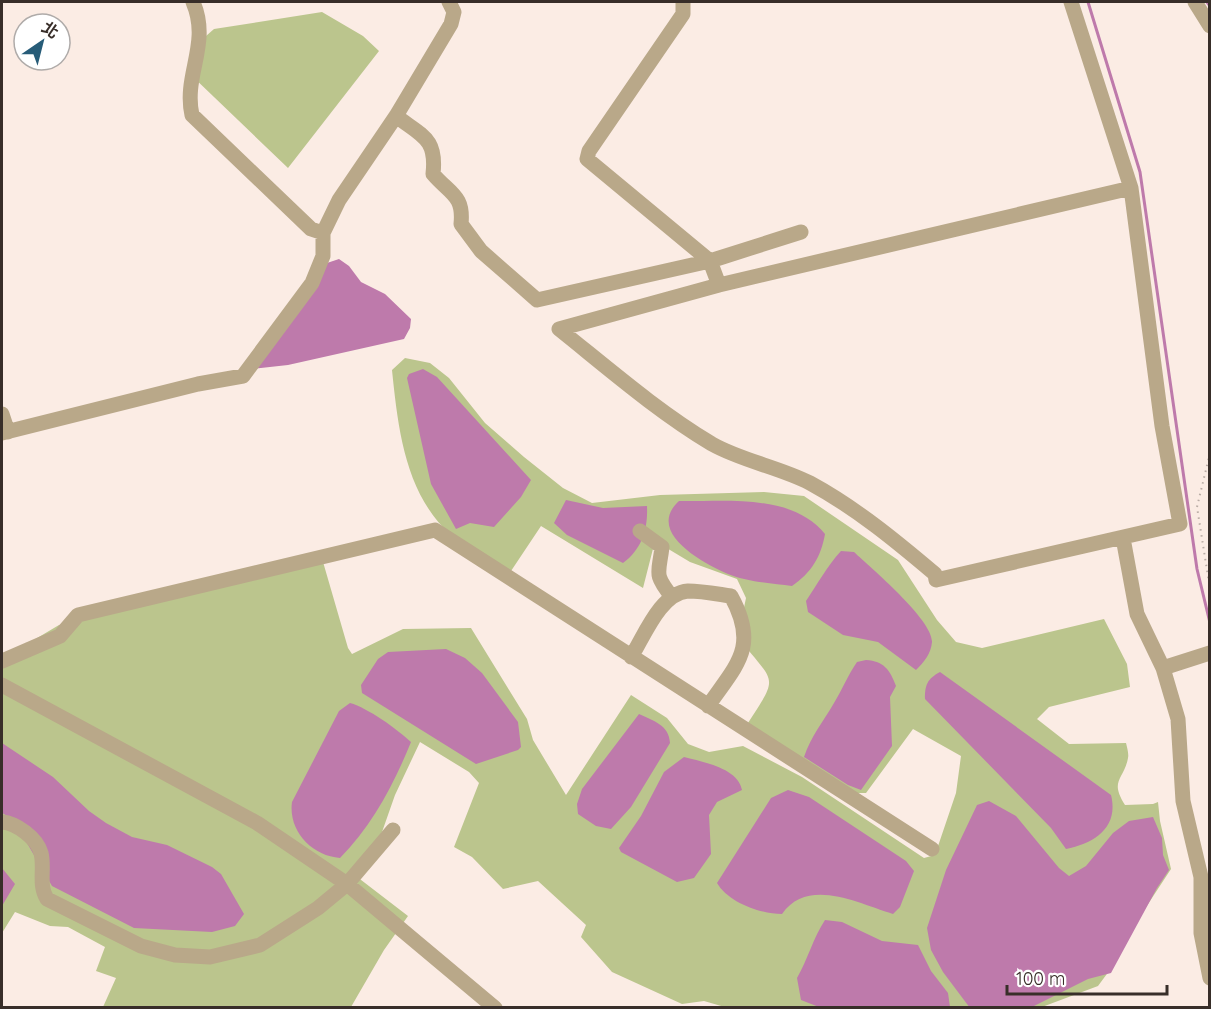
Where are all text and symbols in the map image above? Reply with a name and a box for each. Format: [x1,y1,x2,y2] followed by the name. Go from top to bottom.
[12,12,72,72] north arrow
[38,17,63,42] text: 北
[1007,958,1168,996] scale bar
[1016,967,1065,990] text: 100 m

